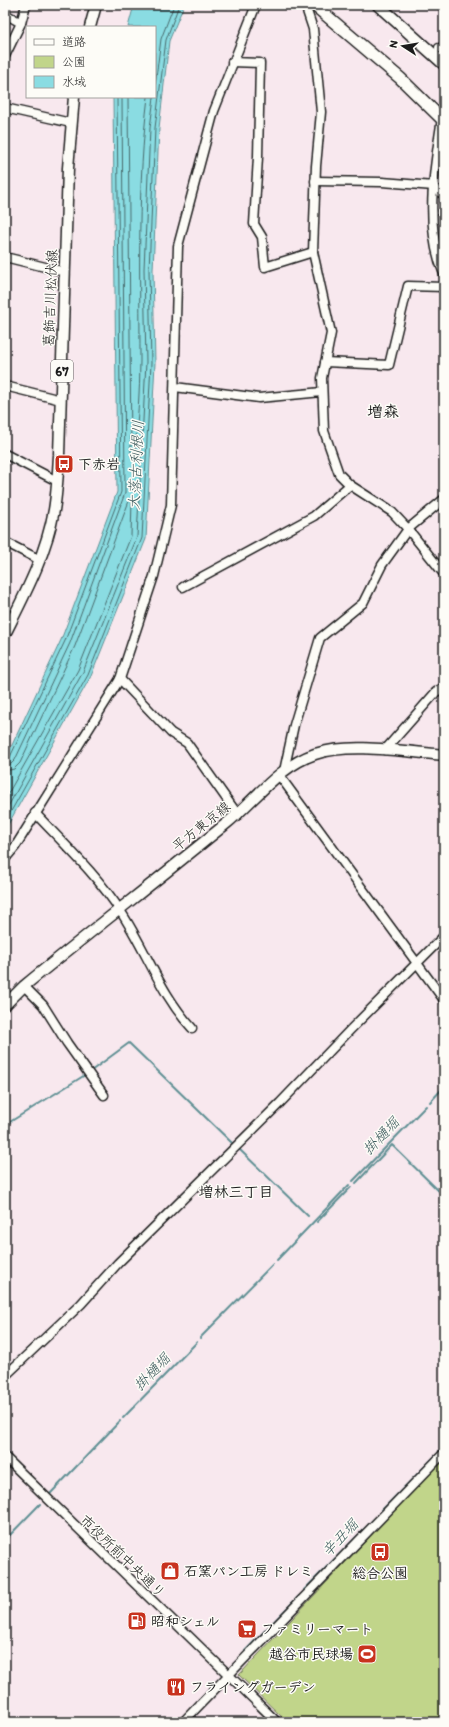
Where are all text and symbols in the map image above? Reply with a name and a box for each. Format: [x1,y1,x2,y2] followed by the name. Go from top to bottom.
[26,26,156,98] legend
[383,26,423,66] north arrow
[62,35,86,49] text: 道路
[387,39,401,49] text: N
[62,55,86,69] text: 公園
[62,75,86,89] text: 水域
[40,249,61,347] street label: 葛飾吉川松伏線
[51,360,73,382] road number: 67
[367,402,399,421] district label: 増森
[125,420,147,510] water label: 大落古利根川
[53,453,75,475] bus stop icon: 下赤岩
[78,456,120,473] place label: 下赤岩
[169,798,234,855] street label: 平方東京線
[359,1113,404,1158] water label: 掛樋堀
[198,1183,274,1201] district label: 増林三丁目
[130,1349,175,1394] water label: 掛樋堀
[76,1511,169,1601] street label: 市役所前中央通り
[318,1515,363,1560] water label: 辛丑堀
[369,1541,391,1563] bus stop icon: 総合公園
[159,1560,181,1582] shop icon: 石窯パン工房 ドレミ
[184,1563,313,1580] place label: 石窯パン工房 ドレミ
[352,1565,408,1582] place label: 総合公園
[126,1610,148,1632] fuel station icon: 昭和シェル
[151,1613,220,1630] place label: 昭和シェル
[236,1618,258,1640] supermarket icon: ファミリーマート
[261,1621,374,1638] place label: ファミリーマート
[356,1643,378,1665] sports icon: 越谷市民球場
[269,1646,353,1663] place label: 越谷市民球場
[165,1676,187,1698] restaurant icon: フライングガーデン
[190,1679,316,1696] place label: フライングガーデン

